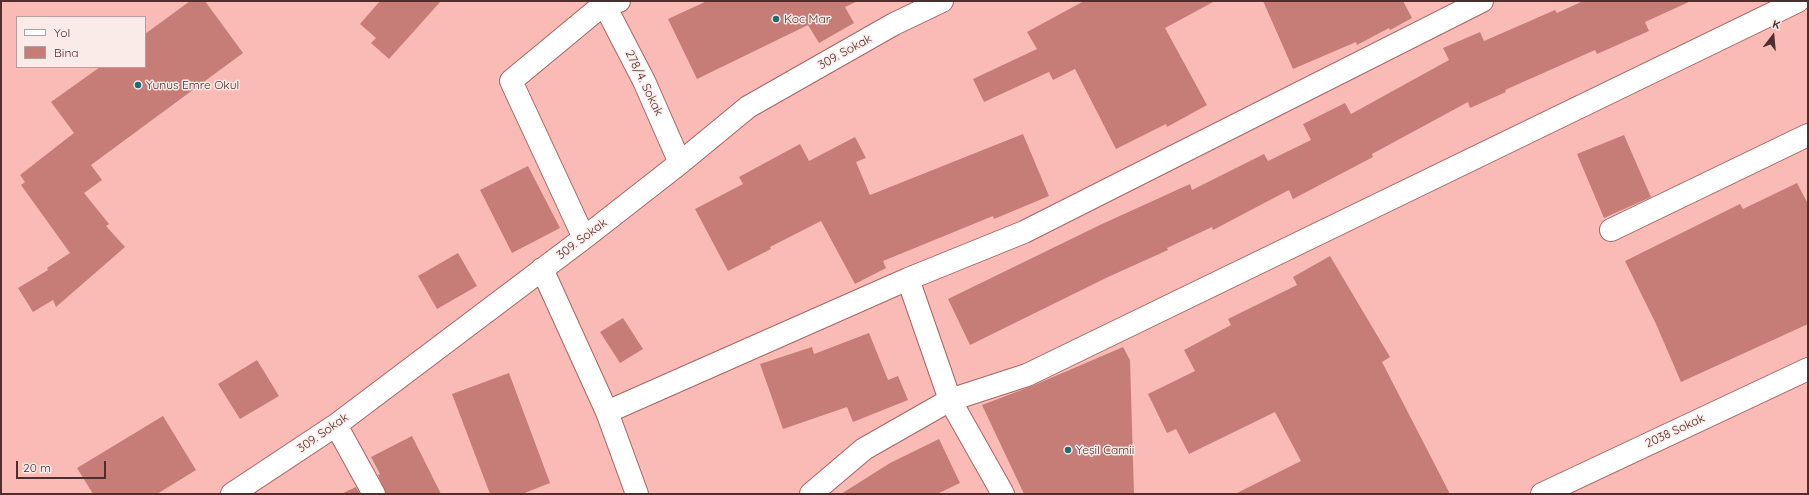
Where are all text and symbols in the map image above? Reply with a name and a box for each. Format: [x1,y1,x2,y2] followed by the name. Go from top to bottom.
[784,12,830,26] place label: Koc Mar
[771,14,781,24] marker: Koc Mar
[16,16,146,68] legend
[1753,16,1793,56] north arrow
[1771,17,1782,32] text: K
[54,25,70,40] text: Yol
[816,31,874,73] street label: 309. Sokak
[54,45,79,60] text: Bina
[622,48,666,118] street label: 278/4. Sokak
[146,78,239,92] place label: Yunus Emre Okul
[133,80,143,90] marker: Yunus Emre Okul
[554,215,610,263] street label: 309. Sokak
[295,410,351,456] street label: 309. Sokak
[1643,411,1707,451] street label: 2038 Sokak
[1076,443,1134,457] place label: Yeşil Camii
[1063,445,1073,455] marker: Yeşil Camii
[18,453,108,479] scale bar
[23,460,51,475] text: 20 m

